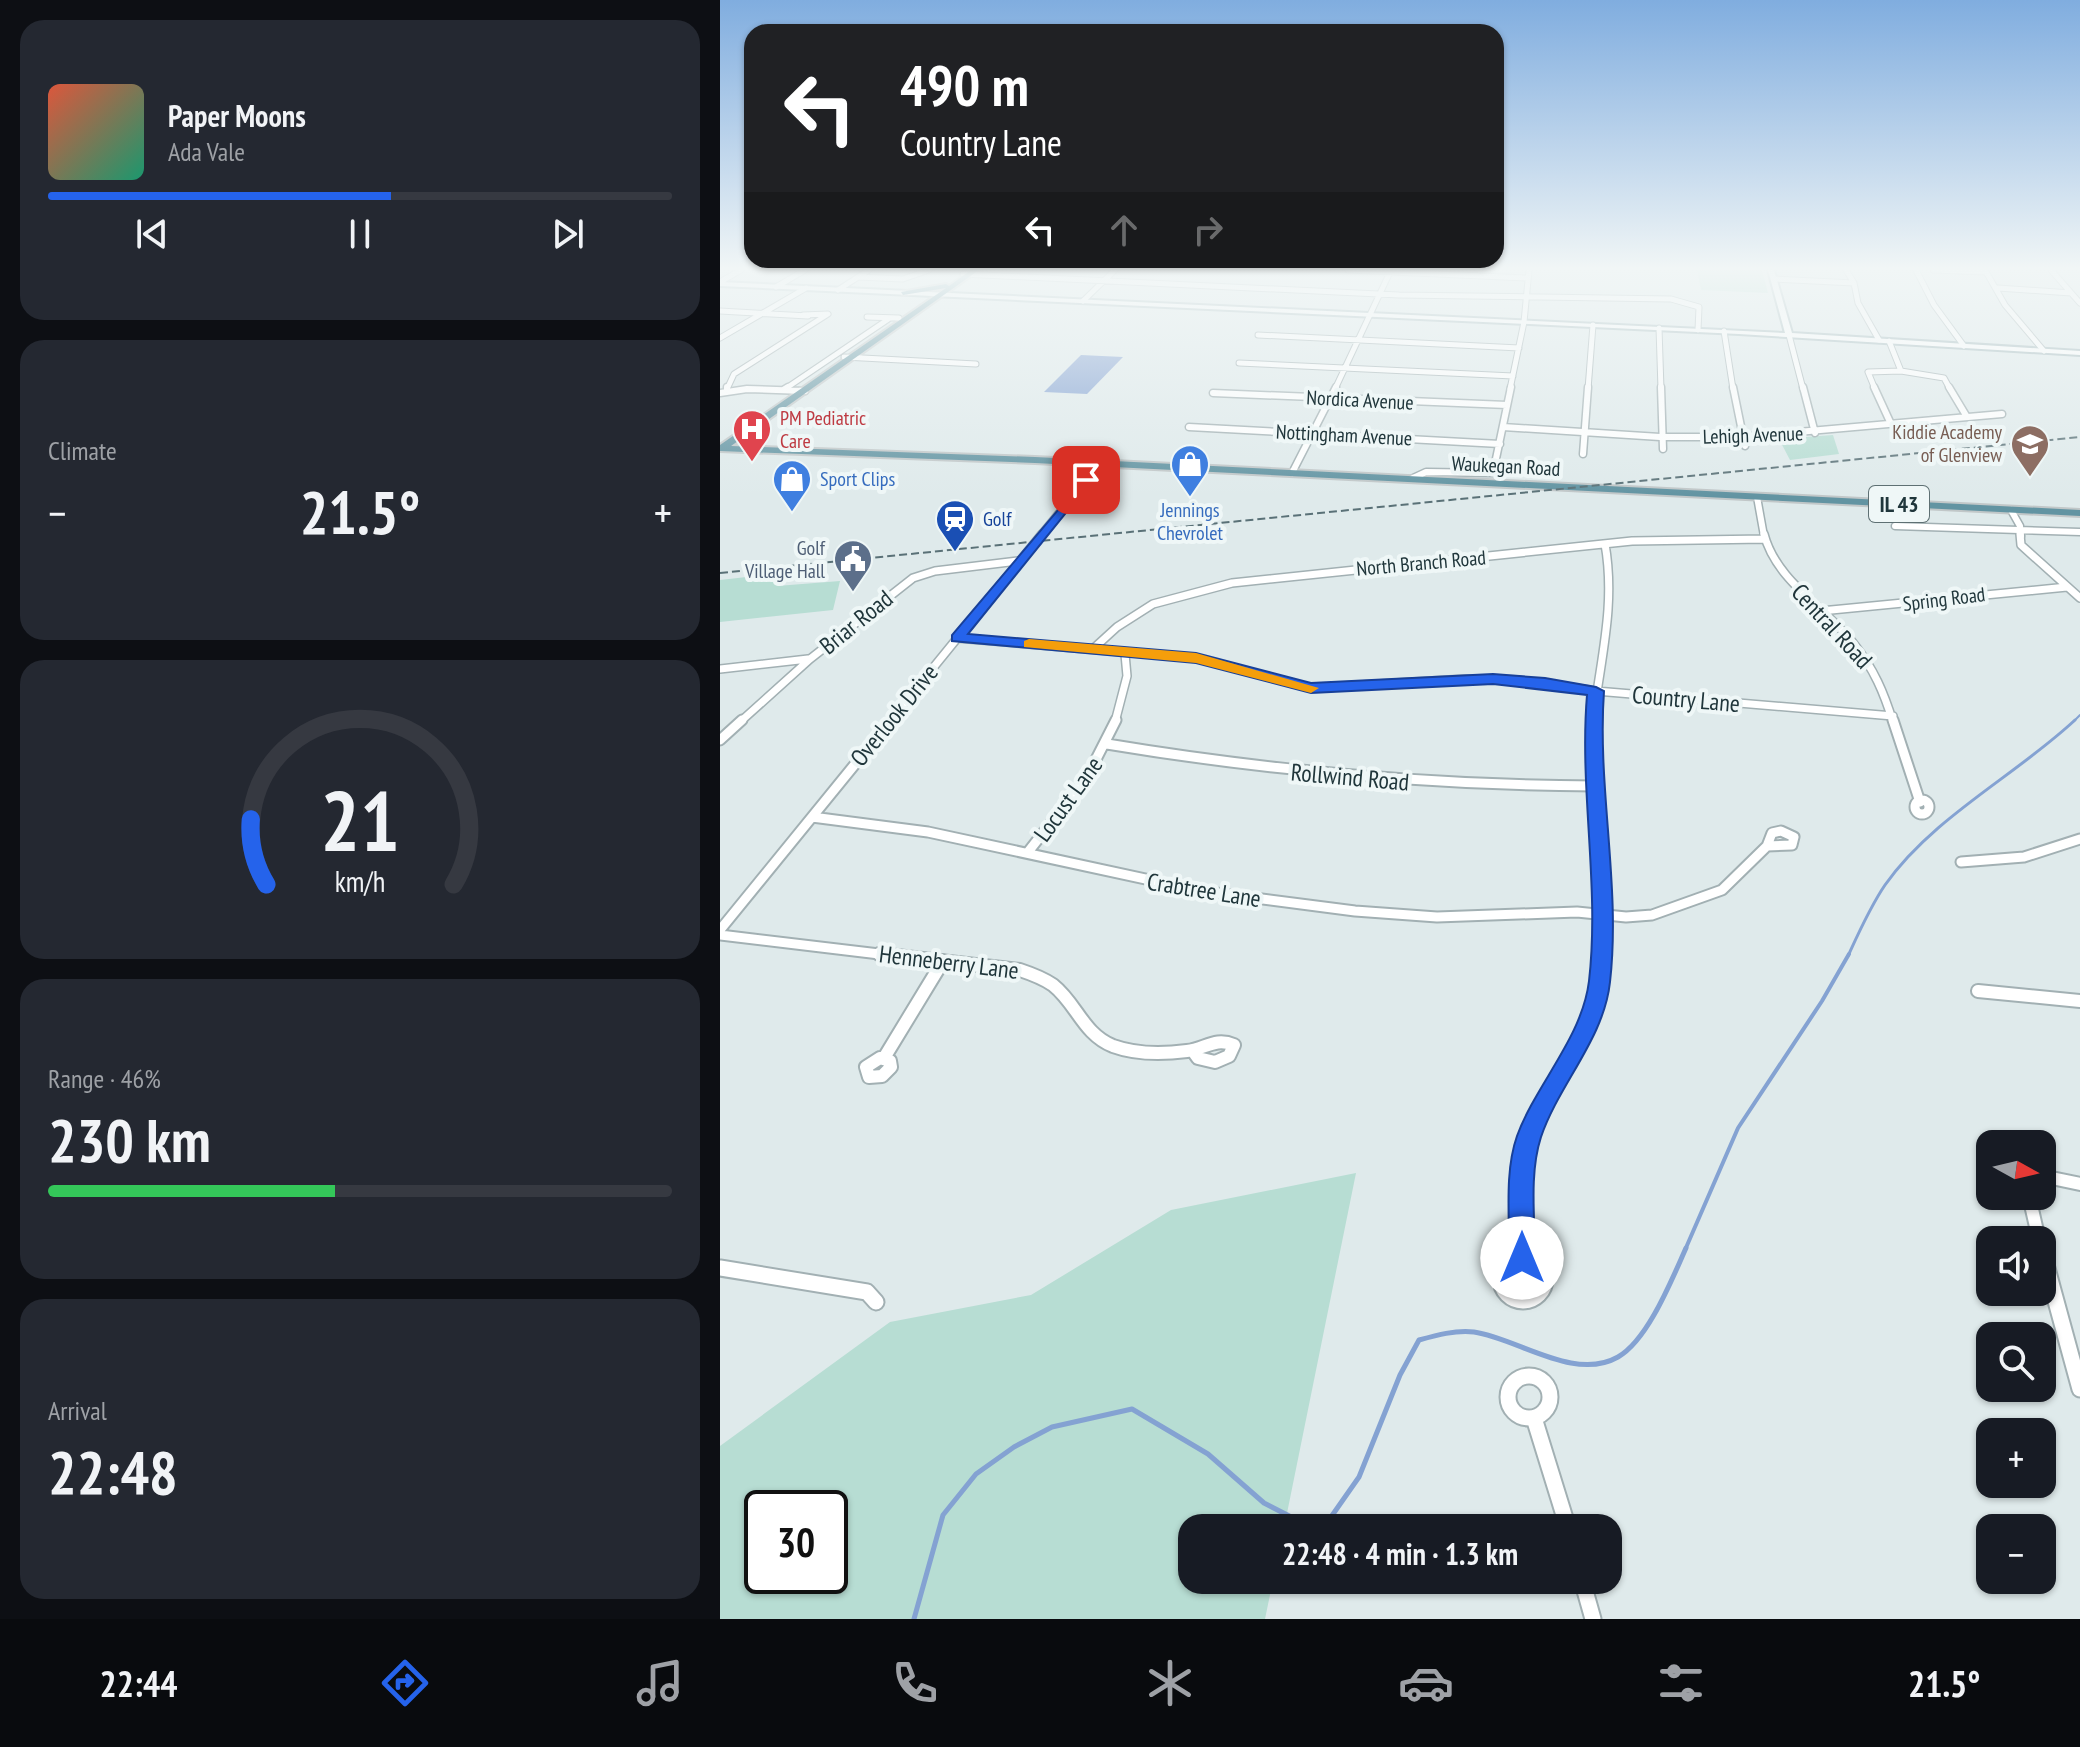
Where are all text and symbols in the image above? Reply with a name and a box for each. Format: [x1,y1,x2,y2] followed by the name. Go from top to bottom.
[900,49,1029,121] text: 490 m
[768,56,872,160] icon: left
[168,96,306,135] text: Paper Moons
[900,119,1062,166] text: Country Lane
[168,135,245,168] text: Ada Vale
[1018,208,1062,252] icon: left
[1102,208,1146,252] icon: ahead
[1186,208,1230,252] icon: right
[130,212,174,256] icon: previous
[338,212,382,256] icon: pause
[546,212,590,256] icon: next
[1306,384,1414,416] street label: Nordica Avenue
[780,405,866,454] place label: PM Pediatric Care
[731,408,773,463] hospital icon: PM Pediatric Care
[1275,418,1413,452] street label: Nottingham Avenue
[1892,419,2002,468] place label: Kiddie Academy of Glenview
[1702,420,1804,450] street label: Lehigh Avenue
[2009,423,2051,478] school or university icon: Kiddie Academy of Glenview
[48,434,117,467] text: Climate
[1169,443,1211,498] shop icon: Jennings Chevrolet
[1052,446,1120,514] pin
[1451,450,1561,482] street label: Waukegan Road
[771,458,813,513] shop icon: Sport Clips
[1064,458,1108,502] icon: arrive
[820,466,895,492] place label: Sport Clips
[300,473,420,551] text: 21.5°
[48,484,66,541] text: −
[654,484,672,541] text: +
[1869,486,1929,522] road number: IL 43
[1157,497,1224,546] place label: Jennings Chevrolet
[934,498,976,553] station icon: Golf
[983,506,1012,532] place label: Golf
[744,535,826,584] place label: Golf Village Hall
[832,538,874,593] public building icon: Golf Village Hall
[1355,544,1487,582] street label: North Branch Road
[1785,577,1879,675] street label: Central Road
[1901,581,1987,617] street label: Spring Road
[813,583,899,661] street label: Briar Road
[843,658,945,772] street label: Overlook Drive
[1631,679,1741,719] street label: Country Lane
[1027,750,1109,848] street label: Locust Lane
[1290,756,1410,798] street label: Rollwind Road
[320,766,400,874] text: 21
[335,864,385,901] text: km/h
[1145,866,1263,914] street label: Crabtree Lane
[877,938,1021,986] street label: Henneberry Lane
[48,1062,161,1095] text: Range · 46%
[48,1101,211,1179] text: 230 km
[1976,1130,2056,1210] north arrow
[1976,1130,2056,1594] map controls
[1480,1216,1564,1300] position arrow
[1976,1226,2056,1306] button: sound
[1976,1322,2056,1402] button: search
[48,1394,107,1427] text: Arrival
[1976,1418,2056,1498] button: +
[48,1433,178,1511] text: 22:48
[744,1490,848,1594] speed limit sign: 30
[1976,1514,2056,1594] button: −
[1282,1534,1518,1573] text: 22:48 · 4 min · 1.3 km
[377,1655,433,1711] icon: directions
[632,1655,688,1711] icon: music
[887,1655,943,1711] icon: phone
[1142,1655,1198,1711] icon: climate
[1398,1655,1454,1711] icon: car
[1653,1655,1709,1711] icon: filters
[100,1660,177,1707] text: 22:44
[1908,1660,1980,1707] text: 21.5°

